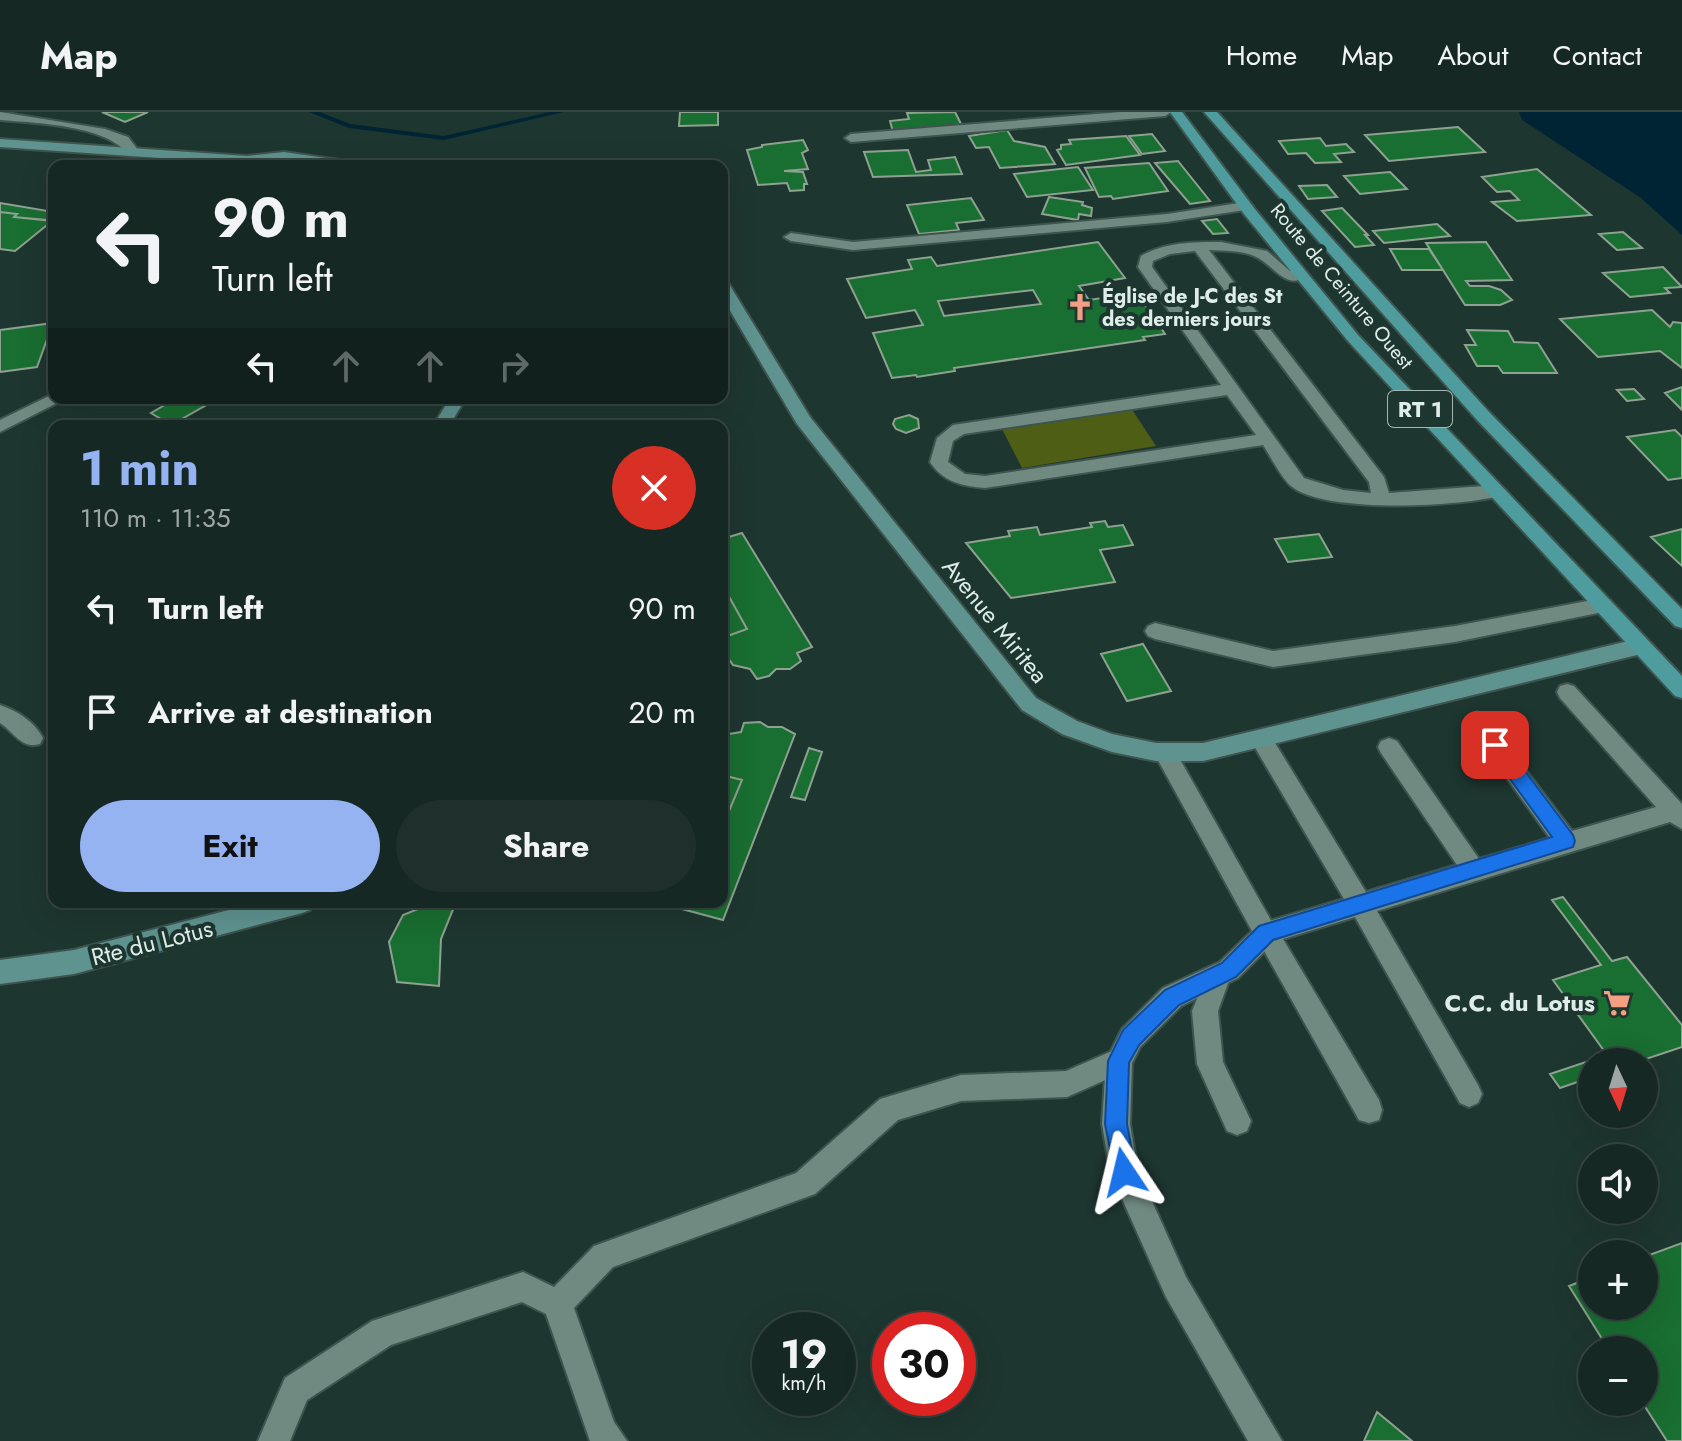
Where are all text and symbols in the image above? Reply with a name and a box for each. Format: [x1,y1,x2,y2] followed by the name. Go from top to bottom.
[40,28,118,83] text: Map
[1226,35,1297,76] text: Home
[1341,35,1393,76] text: Map
[1437,35,1509,76] text: About
[1553,35,1642,76] text: Contact
[212,177,349,258] text: 90 m
[80,192,184,296] icon: left
[1263,197,1420,376] street label: Route de Ceinture Ouest
[212,252,333,304] text: Turn left
[1102,281,1283,334] place label: Église de J-C des St des derniers jours
[1065,292,1095,322] church icon: Église de J-C des St des derniers jours
[240,344,284,388] icon: left
[324,344,368,388] icon: ahead
[408,344,452,388] icon: ahead
[492,344,536,388] icon: right
[1388,391,1452,427] road number: RT 1
[80,434,199,503] text: 1 min
[612,446,696,530] button: close
[80,499,231,537] text: 110 m · 11:35
[934,551,1057,691] street label: Avenue Miritea
[80,586,124,630] icon: left
[148,587,263,630] text: Turn left
[628,587,696,630] text: 90 m
[80,690,124,734] icon: arrive
[148,691,433,734] text: Arrive at destination
[629,691,696,734] text: 20 m
[1461,711,1529,779] pin
[1473,723,1517,767] icon: arrive
[80,800,380,892] button: Exit
[396,800,696,892] button: Share
[87,911,216,975] street label: Rte du Lotus
[1444,985,1595,1020] place label: C.C. du Lotus
[1602,988,1632,1018] supermarket icon: C.C. du Lotus
[1578,1048,1658,1128] north arrow
[1578,1048,1658,1416] map controls
[1082,1130,1166,1214] position arrow
[1578,1144,1658,1224] button: sound
[1578,1240,1658,1320] button: +
[872,1312,976,1416] speed limit sign: 30
[780,1325,828,1383] text: 19
[1578,1336,1658,1416] button: −
[781,1369,827,1398] text: km/h

